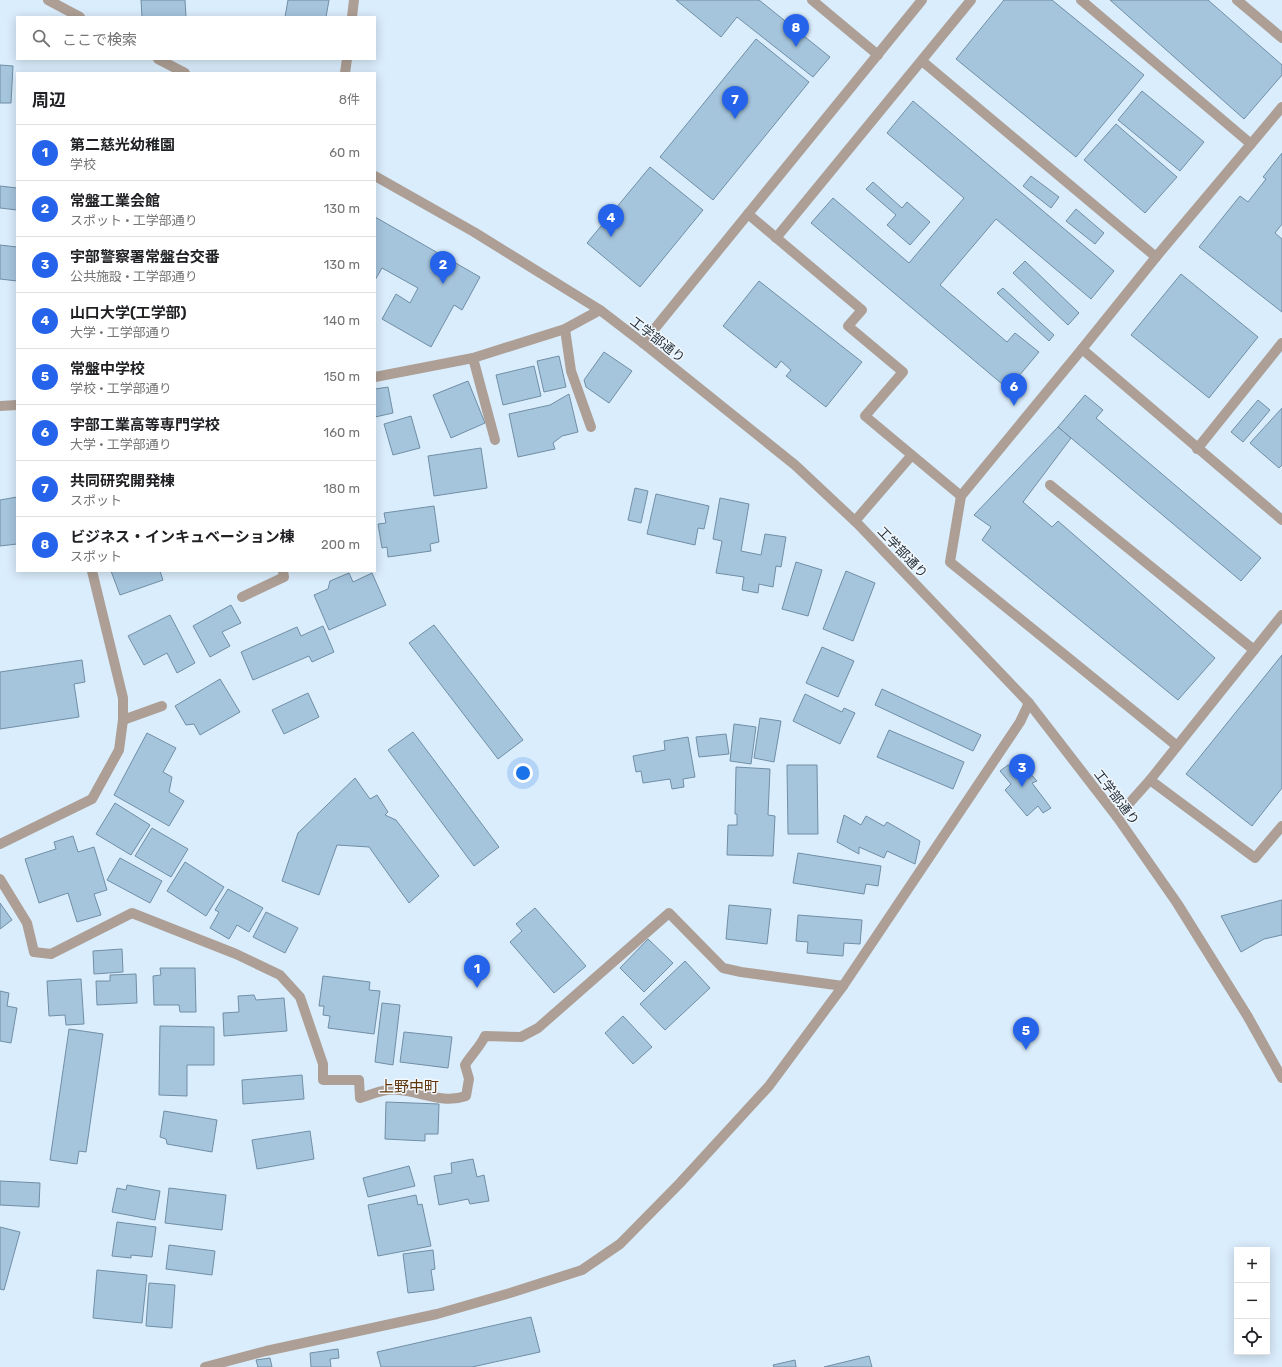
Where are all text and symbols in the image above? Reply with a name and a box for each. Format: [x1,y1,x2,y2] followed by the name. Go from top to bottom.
[783,14,809,47] pin: 8
[16,16,376,60] search box
[30,27,52,49] icon: search
[62,31,137,49] text: ここで検索
[722,86,748,119] pin: 7
[32,90,66,110] text: 周辺
[339,92,360,107] text: 8件
[70,136,175,154] text: 第二慈光幼稚園
[42,145,48,160] text: 1
[329,145,360,160] text: 60 m
[70,157,96,172] text: 学校
[70,192,160,210] text: 常盤工業会館
[41,201,49,216] text: 2
[324,201,360,216] text: 130 m
[598,204,624,237] pin: 4
[70,213,198,228] text: スポット · 工学部通り
[70,248,220,266] text: 宇部警察署常盤台交番
[430,251,456,284] pin: 2
[41,257,49,272] text: 3
[324,257,360,272] text: 130 m
[70,269,198,284] text: 公共施設 · 工学部通り
[70,304,187,322] text: 山口大学(工学部)
[41,313,49,328] text: 4
[323,313,360,328] text: 140 m
[627,313,688,365] street label: 工学部通り
[70,325,172,340] text: 大学 · 工学部通り
[70,360,145,378] text: 常盤中学校
[41,369,49,384] text: 5
[324,369,360,384] text: 150 m
[1001,373,1027,406] pin: 6
[70,381,172,396] text: 学校 · 工学部通り
[70,416,220,434] text: 宇部工業高等専門学校
[41,425,49,440] text: 6
[324,425,360,440] text: 160 m
[70,437,172,452] text: 大学 · 工学部通り
[70,472,175,490] text: 共同研究開発棟
[41,481,49,496] text: 7
[323,481,360,496] text: 180 m
[70,493,122,508] text: スポット
[875,524,931,581] street label: 工学部通り
[70,528,295,546] text: ビジネス・インキュベーション棟
[41,537,49,552] text: 8
[321,537,360,552] text: 200 m
[70,549,122,564] text: スポット
[1009,754,1035,787] pin: 3
[513,763,533,783] your location
[1091,767,1142,828] street label: 工学部通り
[464,955,490,988] pin: 1
[1013,1017,1039,1050] pin: 5
[379,1078,439,1096] district label: 上野中町
[1234,1247,1270,1355] map controls
[1234,1247,1270,1283] button: +
[1234,1283,1270,1319] button: −
[1234,1319,1270,1355] button: locate

